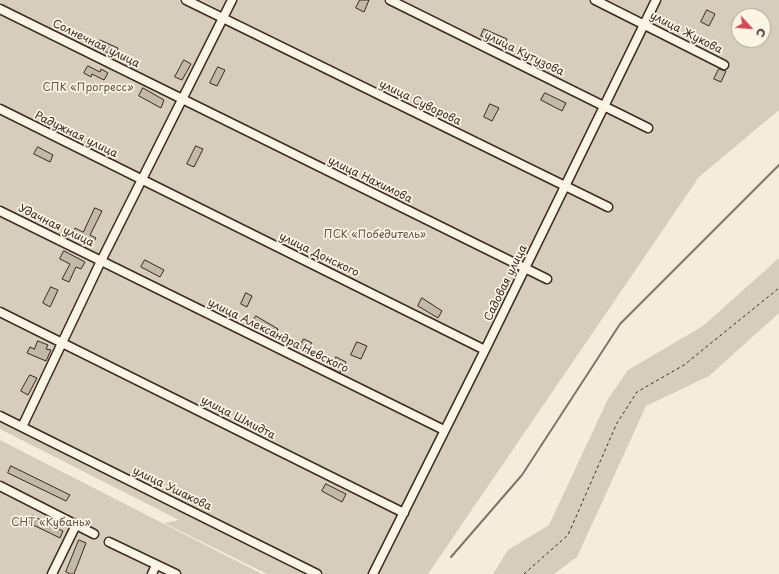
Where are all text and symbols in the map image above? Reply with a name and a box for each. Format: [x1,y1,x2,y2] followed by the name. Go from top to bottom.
[731,8,771,48] north arrow
[648,9,724,57] street label: улица Жукова
[50,17,142,71] street label: Солнечная улица
[752,26,771,40] text: С
[482,29,566,79] street label: улица Кутузова
[377,77,463,129] street label: улица Суворова
[42,81,134,95] park label: СПК «Прогресс»
[32,109,120,161] street label: Радужная улица
[326,154,414,206] street label: улица Нахимова
[16,202,96,250] street label: Удачная улица
[324,228,426,242] park label: ПСК «Победитель»
[277,230,361,280] street label: улица Донского
[482,243,530,323] street label: Садовая улица
[205,296,351,376] street label: улица Александра Невского
[199,394,277,442] street label: улица Шмидта
[130,464,214,514] street label: улица Ушакова
[11,516,91,530] park label: СНТ «Кубань»

